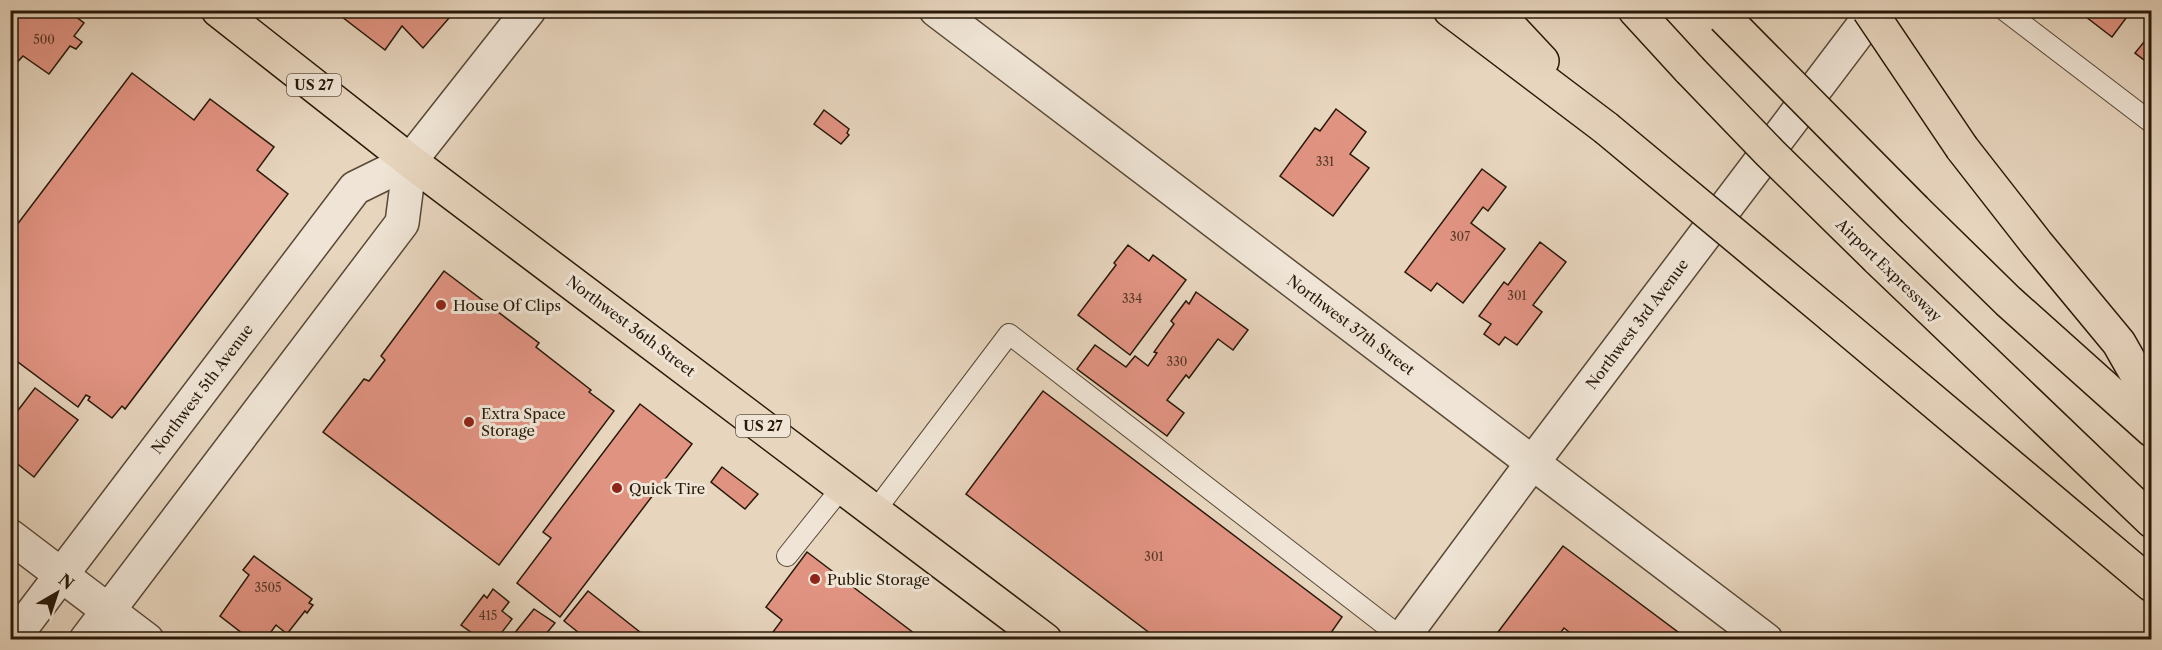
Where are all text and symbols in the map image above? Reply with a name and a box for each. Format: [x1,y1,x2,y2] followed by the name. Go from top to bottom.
[33,32,55,47] house number: 500
[287,74,341,96] road number: US 27
[1316,154,1334,169] house number: 331
[1831,214,1946,326] street label: Airport Expressway
[1450,229,1470,244] house number: 307
[1582,255,1692,393] street label: Northwest 3rd Avenue
[563,271,700,381] street label: Northwest 36th Street
[1283,271,1419,380] street label: Northwest 37th Street
[1507,288,1527,303] house number: 301
[1122,291,1142,306] house number: 334
[453,296,561,315] place label: House Of Clips
[434,298,448,312] marker: House Of Clips
[147,320,257,458] street label: Northwest 5th Avenue
[1167,354,1187,369] house number: 330
[481,404,566,440] place label: Extra Space Storage
[462,415,476,429] marker: Extra Space Storage
[736,415,790,437] road number: US 27
[629,479,705,498] place label: Quick Tire
[610,481,624,495] marker: Quick Tire
[1144,549,1164,564] house number: 301
[27,563,87,623] north arrow
[55,569,78,594] text: N
[827,570,930,589] place label: Public Storage
[808,572,822,586] marker: Public Storage
[254,580,282,595] house number: 3505
[479,608,497,623] house number: 415

